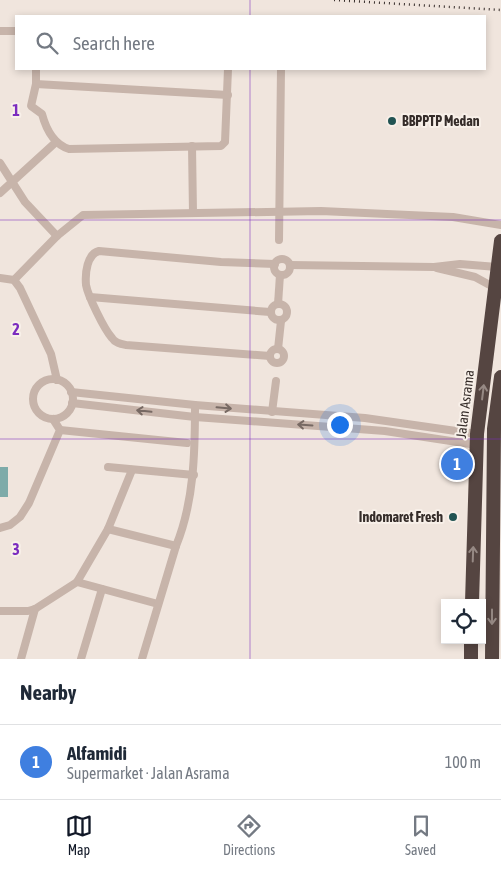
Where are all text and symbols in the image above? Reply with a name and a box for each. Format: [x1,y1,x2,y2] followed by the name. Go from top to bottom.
[15,15,486,70] search box
[33,29,61,57] icon: search
[73,32,155,54] text: Search here
[12,101,20,119] text: 1
[402,113,480,129] place label: BBPPTP Medan
[386,115,398,127] marker: BBPPTP Medan
[12,320,20,338] text: 2
[453,369,477,439] street label: Jalan Asrama
[478,384,488,400] one-way arrow
[216,403,232,412] one-way arrow
[136,406,152,416] one-way arrow
[327,412,353,438] your location
[298,420,314,429] one-way arrow
[441,445,473,483] pin: 1
[359,509,443,525] place label: Indomaret Fresh
[447,511,459,523] marker: Indomaret Fresh
[12,540,20,558] text: 3
[468,546,477,562] one-way arrow
[441,599,486,644] map controls
[441,599,486,644] button: locate
[487,609,497,625] one-way arrow
[20,680,76,704] text: Nearby
[67,742,127,764] text: Alfamidi
[32,753,40,771] text: 1
[445,753,481,771] text: 100 m
[67,764,230,782] text: Supermarket · Jalan Asrama
[65,812,93,858] tab: Map
[223,812,275,858] tab: Directions
[405,812,436,858] tab: Saved

